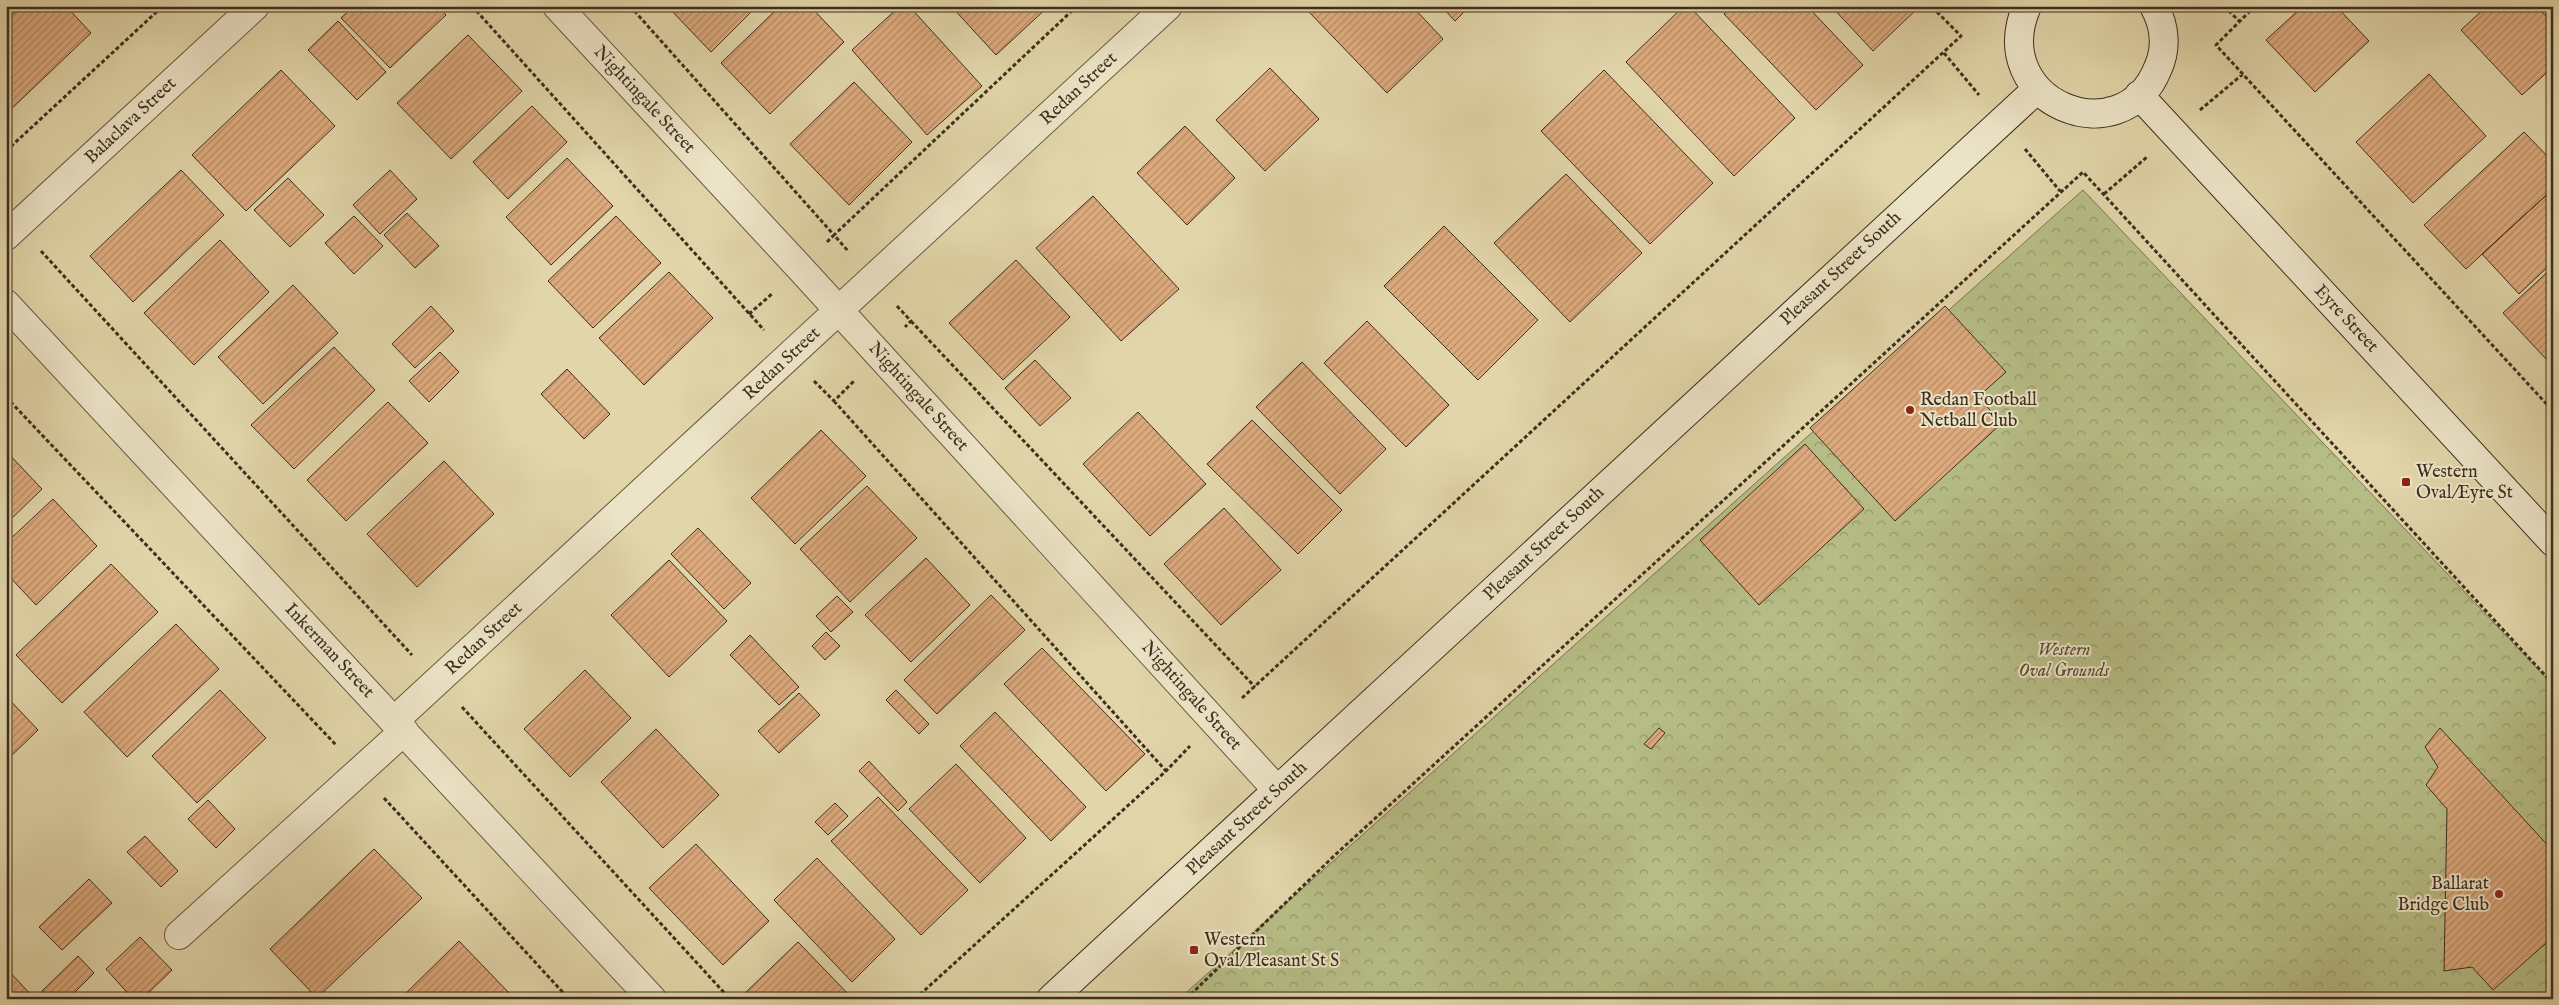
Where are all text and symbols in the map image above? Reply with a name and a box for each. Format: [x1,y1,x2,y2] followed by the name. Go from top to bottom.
[588,41,700,159] street label: Nightingale Street
[1036,47,1122,131] street label: Redan Street
[80,73,182,169] street label: Balaclava Street
[1776,207,1907,331] street label: Pleasant Street South
[2309,280,2383,358] street label: Eyre Street
[739,322,825,406] street label: Redan Street
[863,338,973,456] street label: Nightingale Street
[1920,389,2037,433] place label: Redan Football Netball Club
[1904,404,1916,416] marker: Redan Football Netball Club
[2416,461,2513,505] place label: Western Oval/Eyre St
[2400,476,2412,488] marker: Western Oval/Eyre St
[1479,482,1610,606] street label: Pleasant Street South
[441,597,527,681] street label: Redan Street
[279,599,379,703] street label: Inkerman Street
[1136,637,1246,755] street label: Nightingale Street
[2019,639,2110,683] park label: Western Oval Grounds
[1182,757,1313,881] street label: Pleasant Street South
[2398,873,2489,917] place label: Ballarat Bridge Club
[2493,888,2505,900] marker: Ballarat Bridge Club
[1204,929,1339,973] place label: Western Oval/Pleasant St S
[1188,944,1200,956] marker: Western Oval/Pleasant St S

